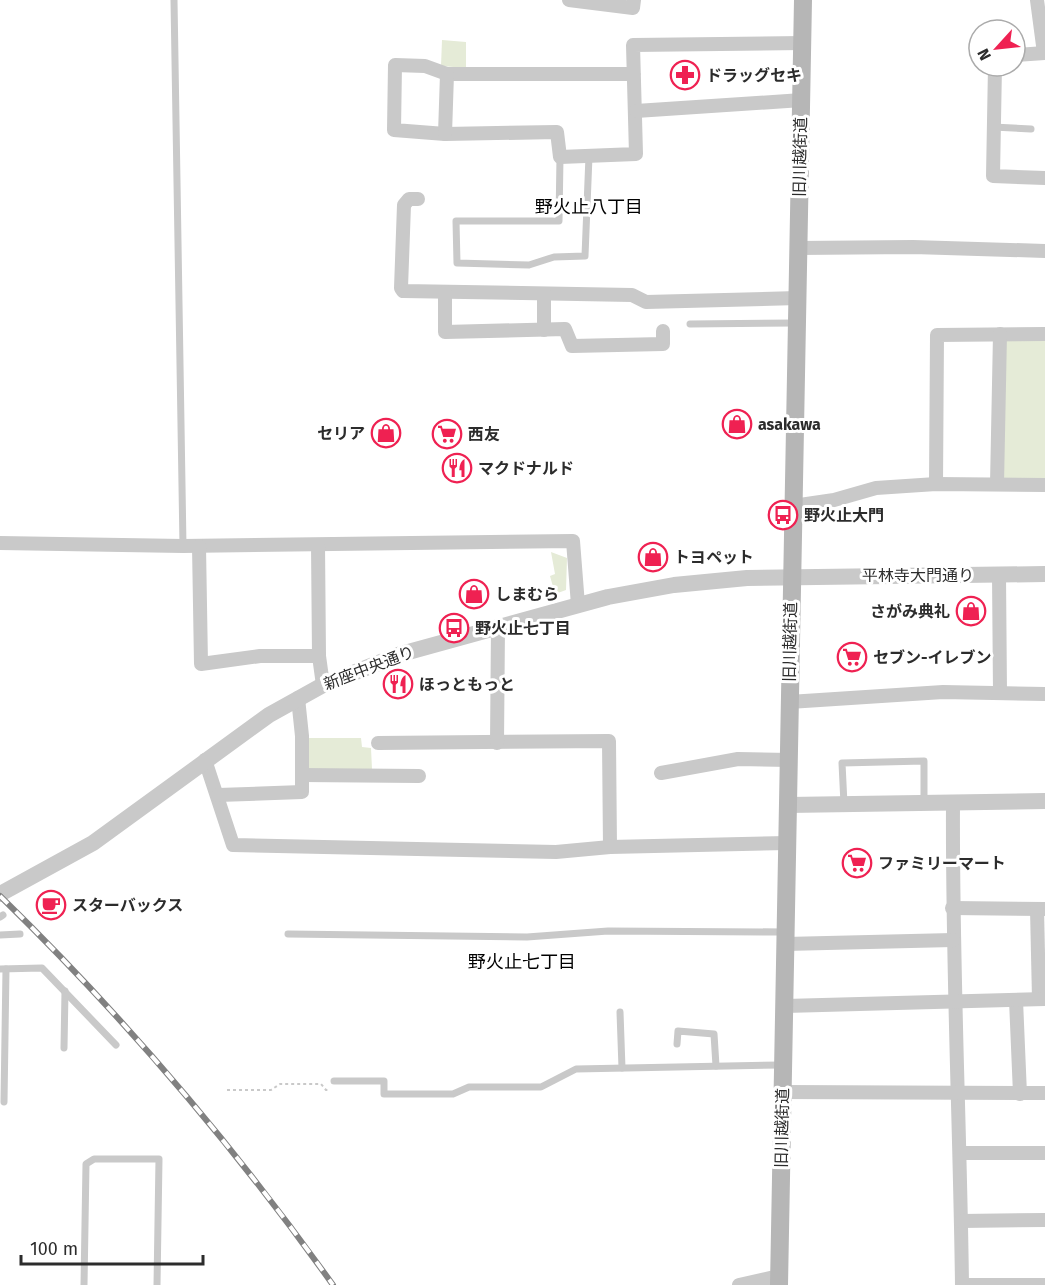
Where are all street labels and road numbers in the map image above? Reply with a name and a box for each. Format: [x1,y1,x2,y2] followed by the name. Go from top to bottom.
[790,117,810,197] street label: 旧川越街道
[862,566,974,585] street label: 平林寺大門通り
[780,602,800,682] street label: 旧川越街道
[321,642,417,694] street label: 新座中央通り
[772,1088,792,1168] street label: 旧川越街道

